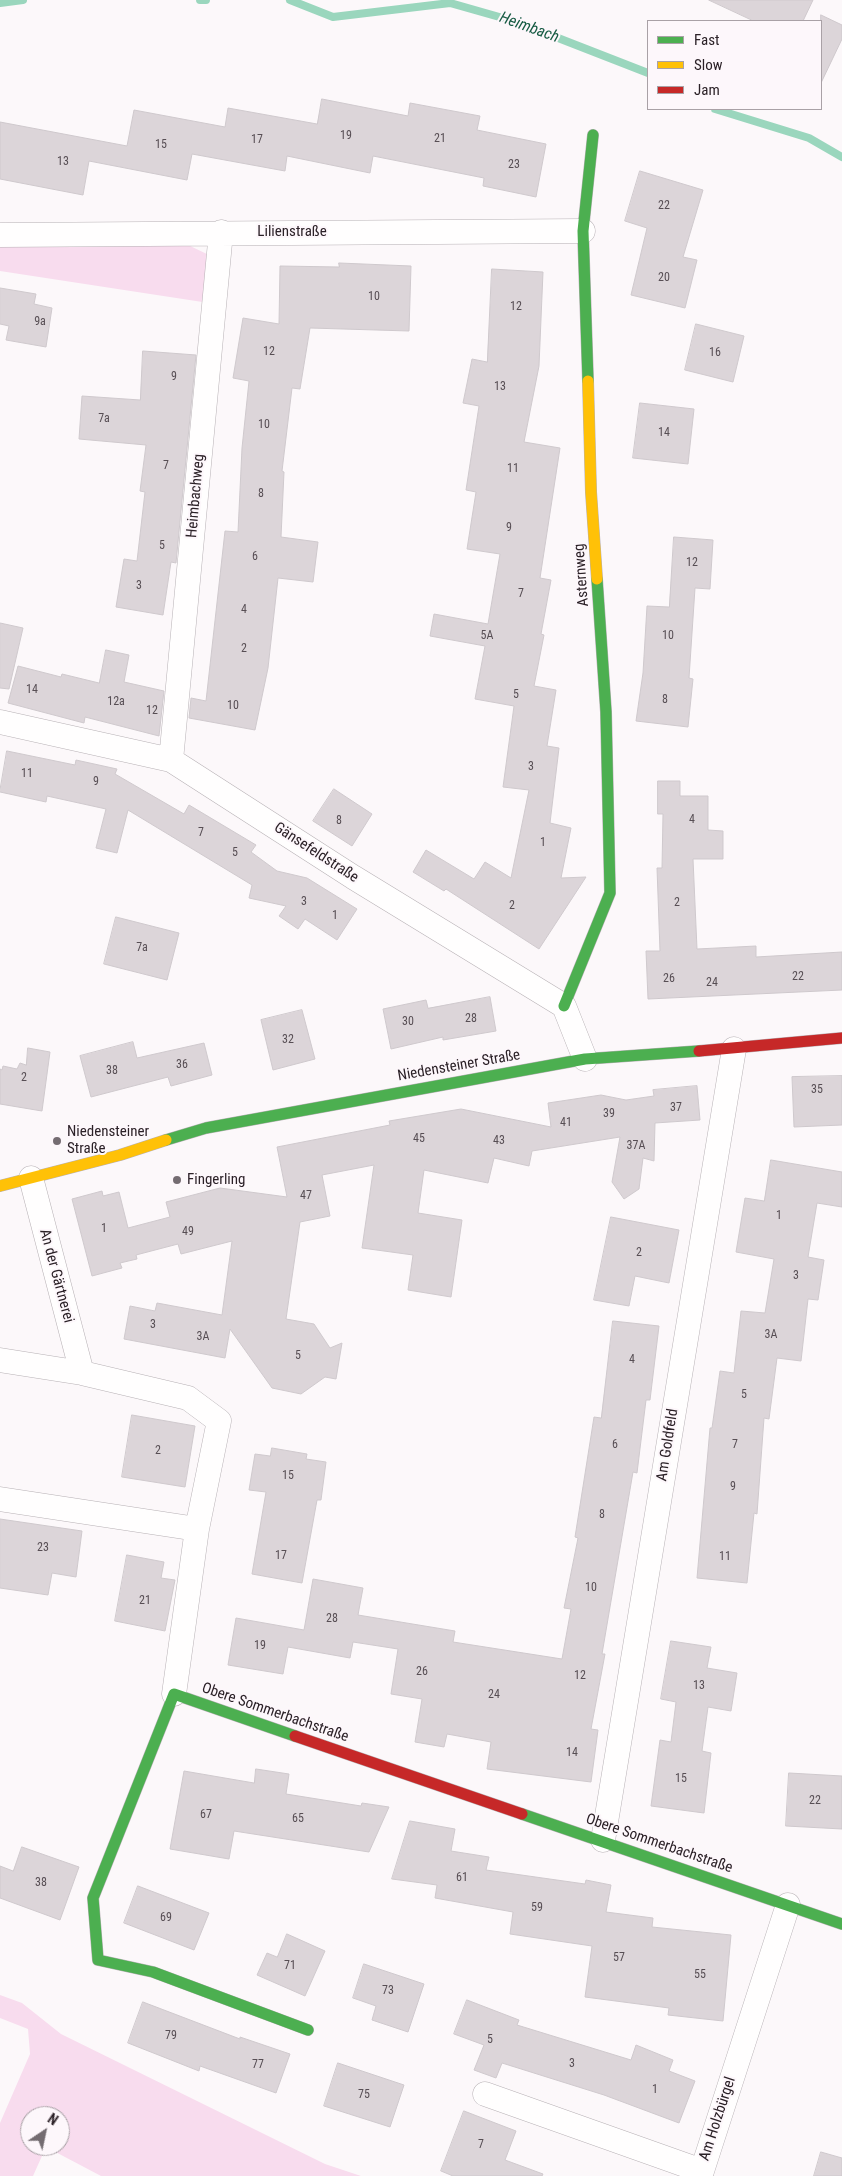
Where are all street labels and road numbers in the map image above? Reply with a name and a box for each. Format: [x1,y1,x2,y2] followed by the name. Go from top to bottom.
[257,223,327,241] street label: Lilienstraße
[183,453,209,539] street label: Heimbachweg
[571,543,593,607] street label: Asternweg
[270,819,362,887] street label: Gänsefeldstraße
[396,1046,522,1086] street label: Niedensteiner Straße
[35,1227,77,1325] street label: An der Gärtnerei
[653,1407,683,1483] street label: Am Goldfeld
[199,1679,351,1747] street label: Obere Sommerbachstraße
[583,1810,735,1878] street label: Obere Sommerbachstraße
[696,2075,740,2163] street label: Am Holzbürgel

